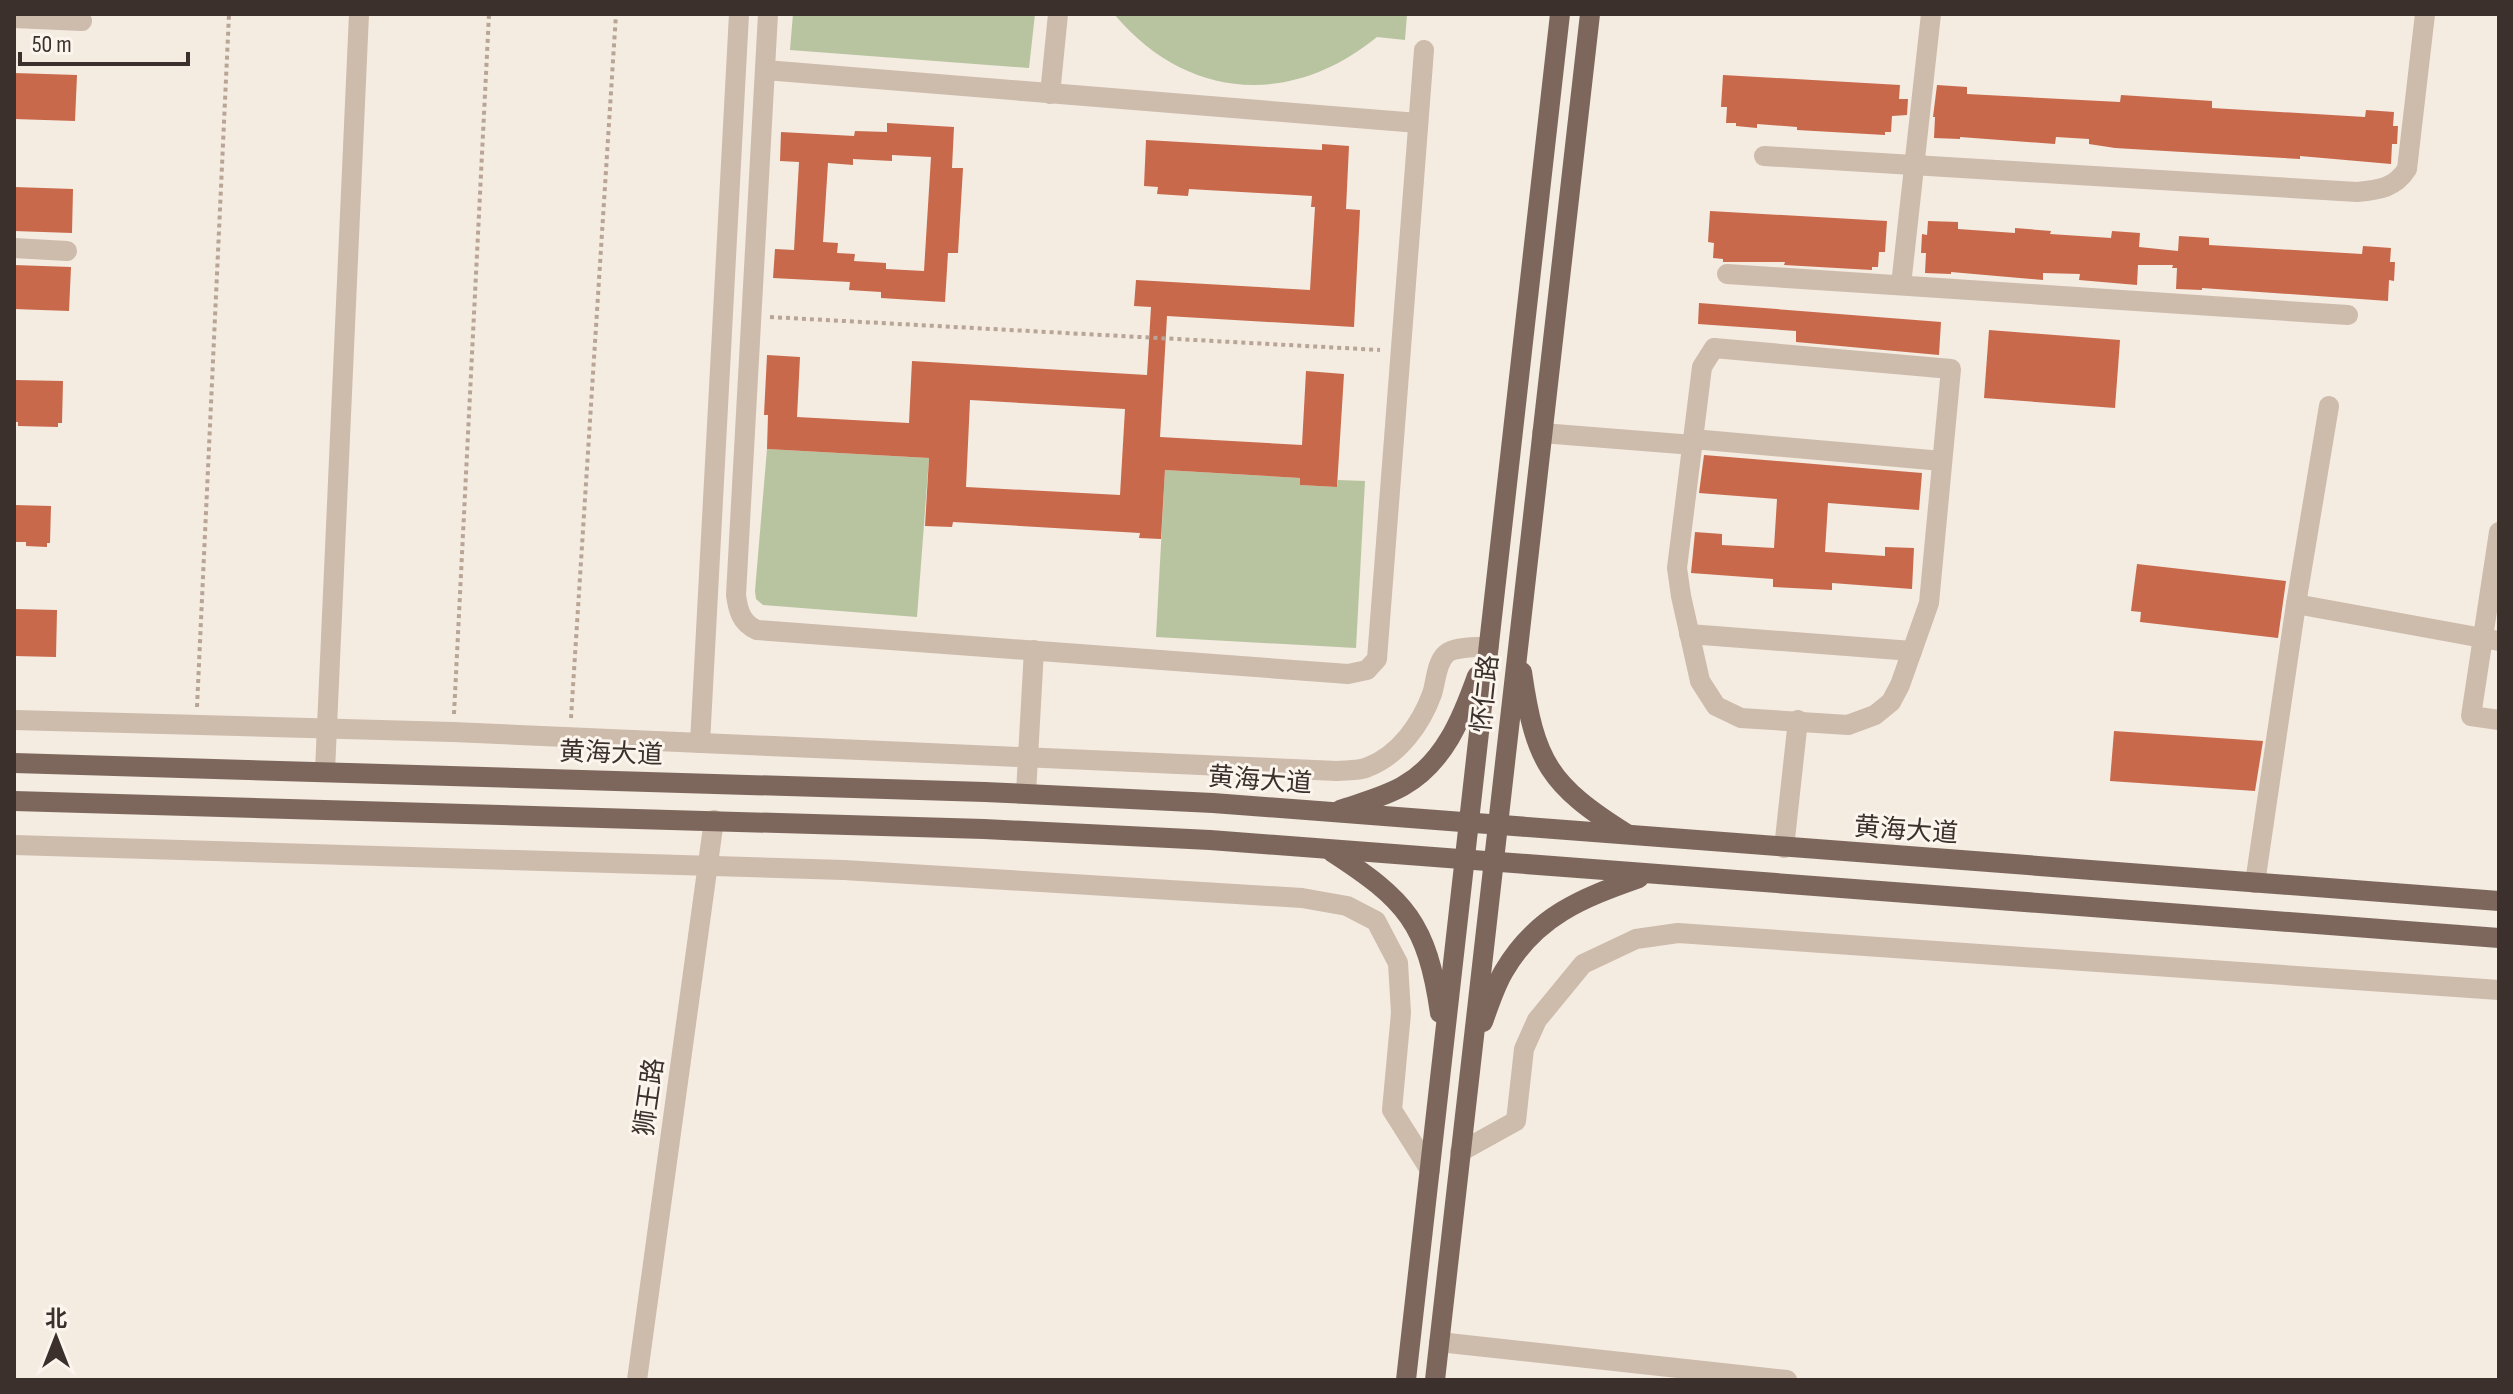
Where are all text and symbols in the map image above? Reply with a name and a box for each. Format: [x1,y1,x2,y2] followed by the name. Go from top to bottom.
[20,16,188,66] scale bar
[32,30,72,59] text: 50 m
[1467,654,1505,734] street label: 怀仁路
[558,737,664,771] street label: 黄海大道
[1207,762,1313,800] street label: 黄海大道
[1853,812,1959,850] street label: 黄海大道
[629,1056,671,1138] street label: 狮王路
[16,1298,96,1378] north arrow
[45,1306,67,1333] text: 北

